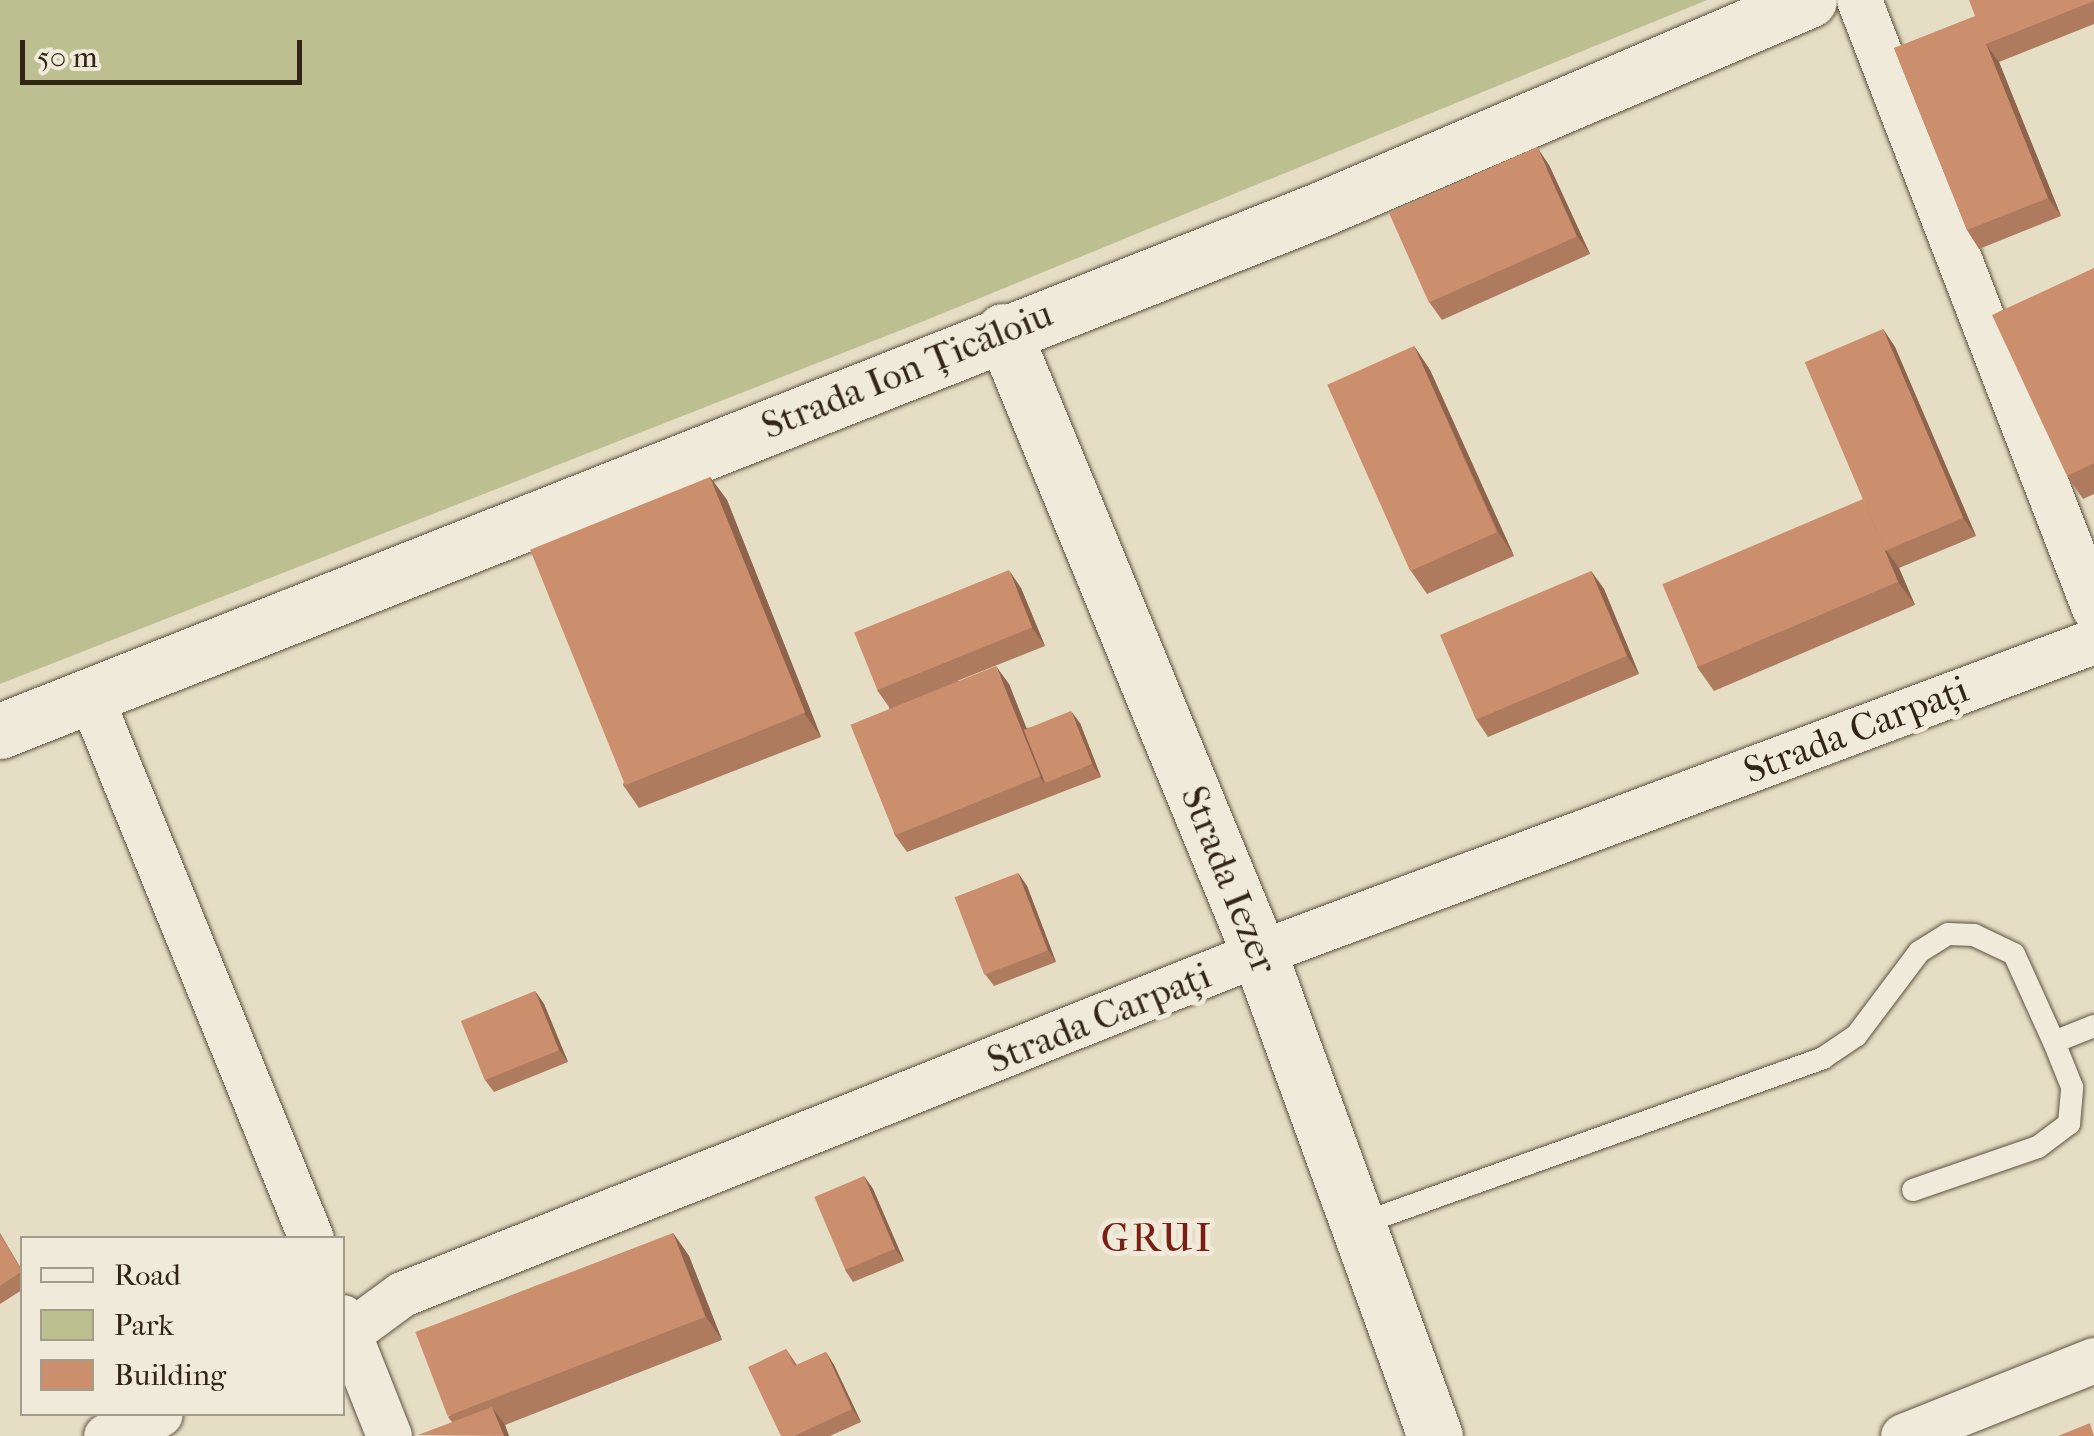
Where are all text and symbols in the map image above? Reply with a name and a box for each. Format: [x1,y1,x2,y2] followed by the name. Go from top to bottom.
[25,20,308,82] scale bar
[37,40,98,75] text: 50 m
[755,291,1059,449] street label: Strada Ion Țicăloiu
[1737,666,1975,794] street label: Strada Carpați
[1171,780,1287,980] street label: Strada Iezer
[981,953,1217,1083] street label: Strada Carpați
[1101,1214,1213,1262] district label: GRUI
[20,1236,345,1416] legend
[114,1258,181,1293] text: Road
[114,1308,174,1343] text: Park
[114,1358,226,1393] text: Building

